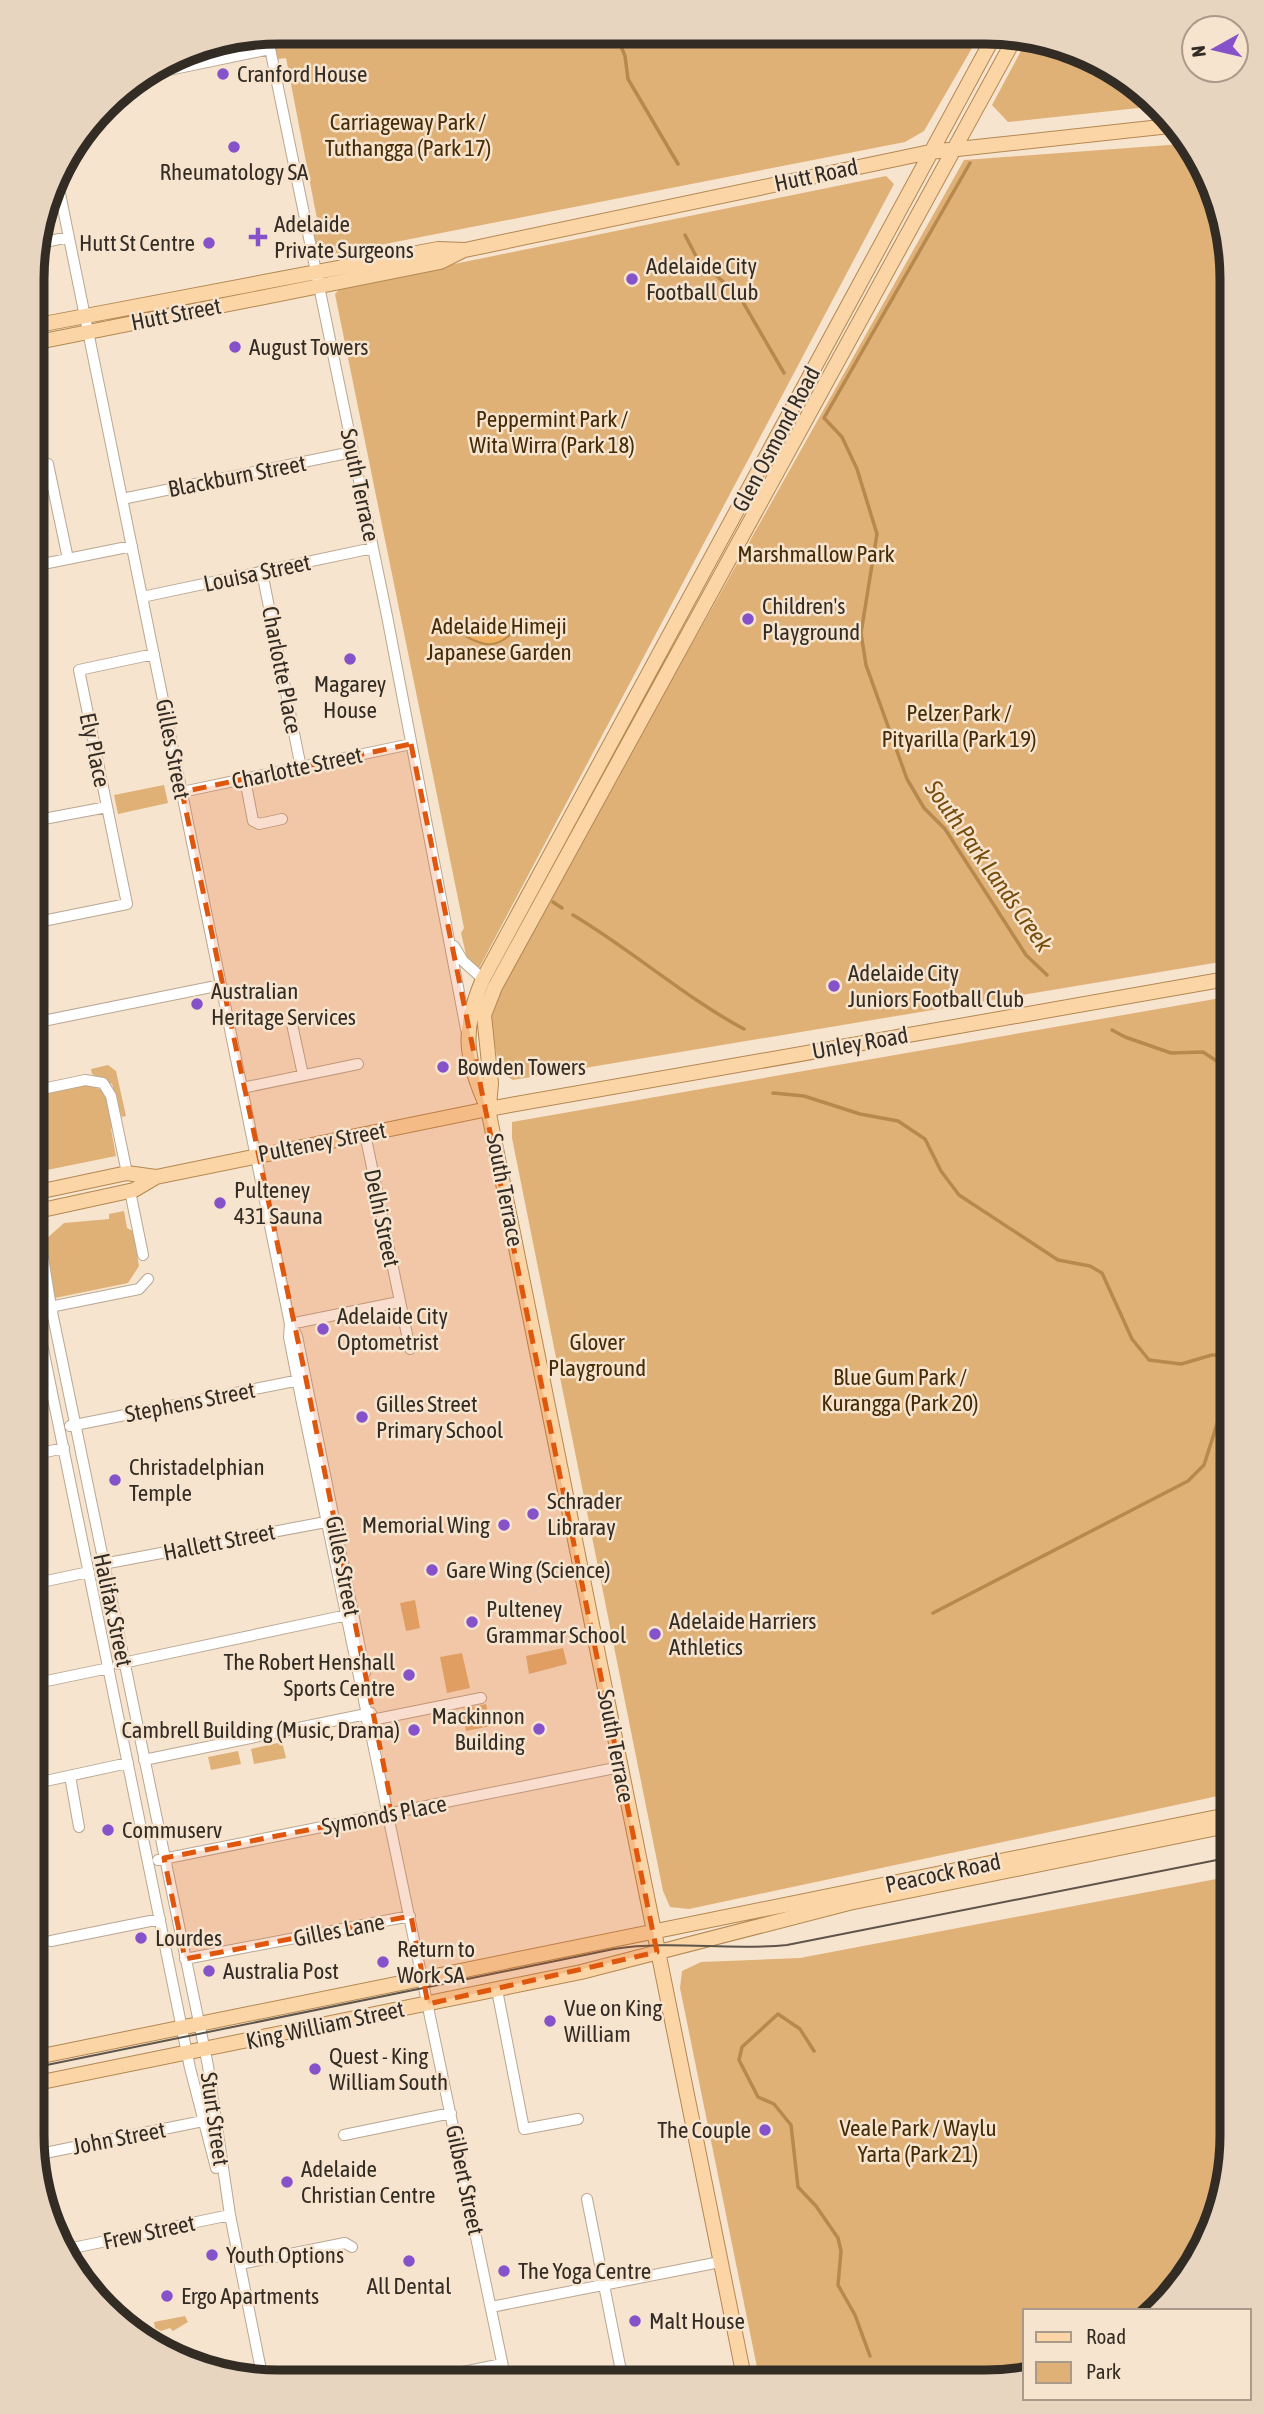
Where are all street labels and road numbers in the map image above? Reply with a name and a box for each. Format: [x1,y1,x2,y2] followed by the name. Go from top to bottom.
[772,153,860,197] street label: Hutt Road
[129,293,223,335] street label: Hutt Street
[727,362,825,516] street label: Glen Osmond Road
[335,426,385,544] street label: South Terrace
[166,450,308,502] street label: Blackburn Street
[201,549,313,597] street label: Louisa Street
[257,604,307,736] street label: Charlotte Place
[151,697,195,801] street label: Gilles Street
[74,710,116,790] street label: Ely Place
[229,741,365,795] street label: Charlotte Street
[810,1022,910,1064] street label: Unley Road
[256,1117,388,1167] street label: Pulteney Street
[481,1131,529,1249] street label: South Terrace
[359,1167,405,1269] street label: Delhi Street
[123,1377,257,1427] street label: Stephens Street
[321,1514,365,1618] street label: Gilles Street
[161,1518,277,1566] street label: Hallett Street
[88,1551,138,1669] street label: Halifax Street
[592,1687,640,1805] street label: South Terrace
[319,1790,449,1840] street label: Symonds Place
[883,1848,1003,1898] street label: Peacock Road
[291,1908,387,1952] street label: Gilles Lane
[244,1996,406,2054] street label: King William Street
[196,2071,234,2167] street label: Sturt Street
[70,2116,168,2160] street label: John Street
[441,2123,489,2237] street label: Gilbert Street
[101,2210,197,2254] street label: Frew Street

